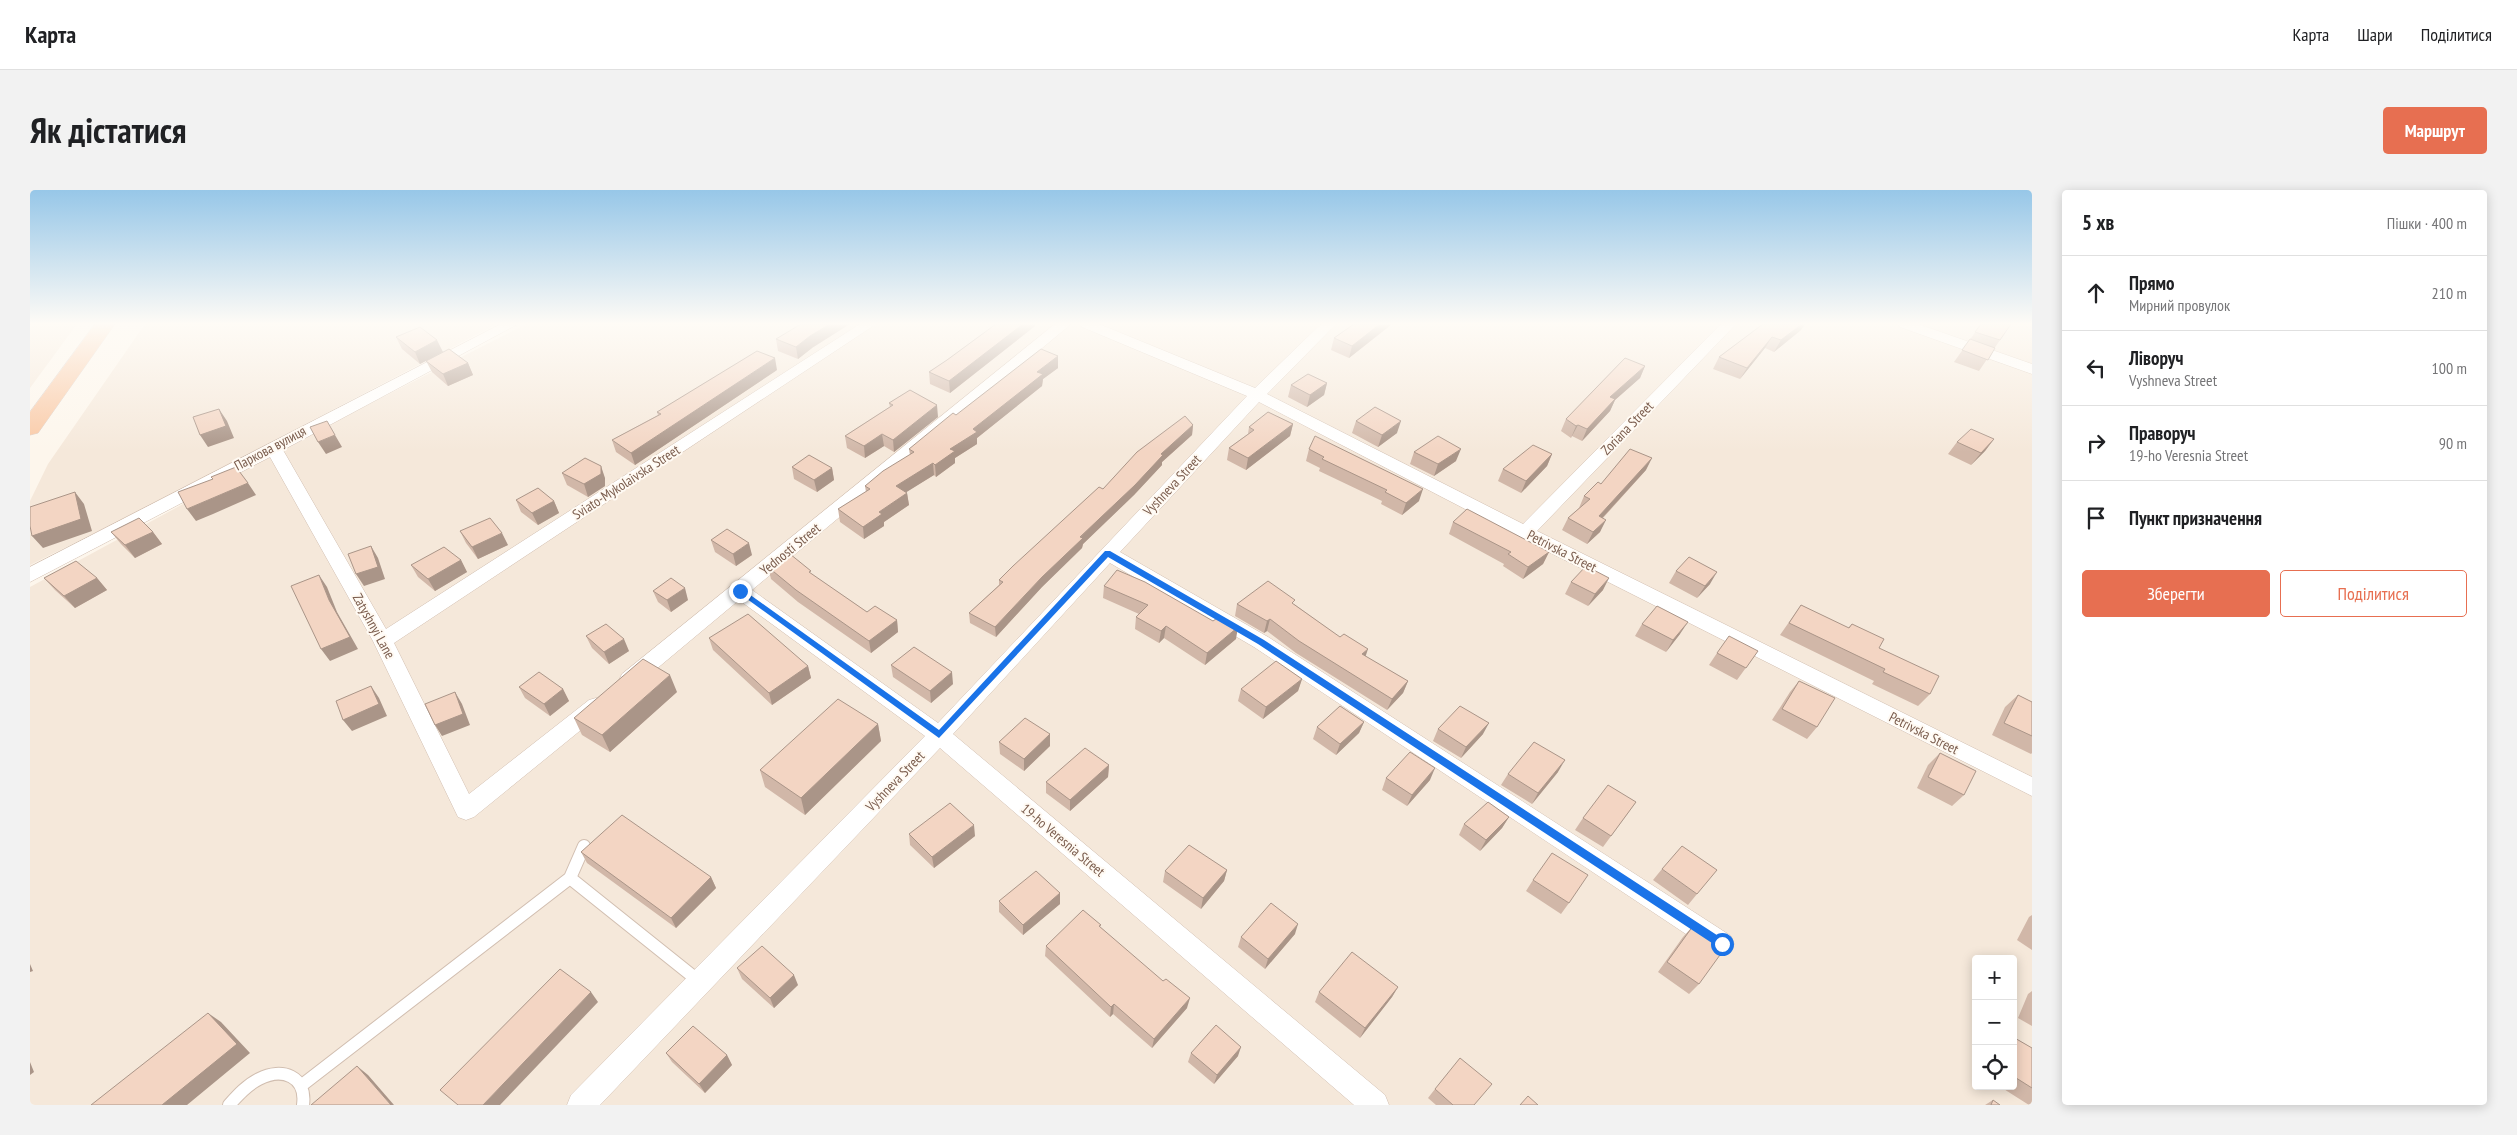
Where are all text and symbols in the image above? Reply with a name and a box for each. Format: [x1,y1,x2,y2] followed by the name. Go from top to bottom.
[25,19,76,50] text: Карта
[2293,23,2329,46] text: Карта
[2357,23,2393,46] text: Шари
[2421,23,2492,46] text: Поділитися
[30,107,186,153] text: Як дістатися
[2383,107,2487,154] button: Маршрут
[2082,209,2114,236] text: 5 хв
[2387,213,2467,233] text: Пішки · 400 m
[2129,271,2174,295] text: Прямо
[2082,279,2110,307] icon: ahead
[2432,283,2467,303] text: 210 m
[2129,295,2230,315] text: Мирний провулок
[2129,346,2183,370] text: Ліворуч
[2082,354,2110,382] icon: left
[2432,358,2467,378] text: 100 m
[2129,370,2217,390] text: Vyshneva Street
[1597,397,1657,459] street label: Zoriana Street
[2129,421,2196,445] text: Праворуч
[231,422,309,474] street label: Паркова вулиця
[2082,429,2110,457] icon: right
[2439,433,2467,453] text: 90 m
[569,440,683,523] street label: Sviato-Mykolaivska Street
[2129,445,2248,465] text: 19-ho Veresnia Street
[1138,451,1205,520] street label: Vyshneva Street
[2082,504,2110,532] icon: arrive
[2129,506,2262,530] text: Пункт призначення
[756,519,824,579] street label: Yednosti Street
[1524,526,1600,576] street label: Petrivska Street
[2082,570,2270,617] button: Зберегти
[2280,570,2467,617] button: Поділитися
[729,580,752,603] route end
[349,590,399,662] street label: Zatyshnyi Lane
[1886,708,1962,758] street label: Petrivska Street
[861,747,928,816] street label: Vyshneva Street
[1017,800,1109,880] street label: 19-ho Veresnia Street
[1711,933,1734,956] route start
[1972,955,2017,1090] map controls
[1972,955,2017,1000] button: +
[1972,1000,2017,1045] button: −
[1972,1045,2017,1090] button: locate

